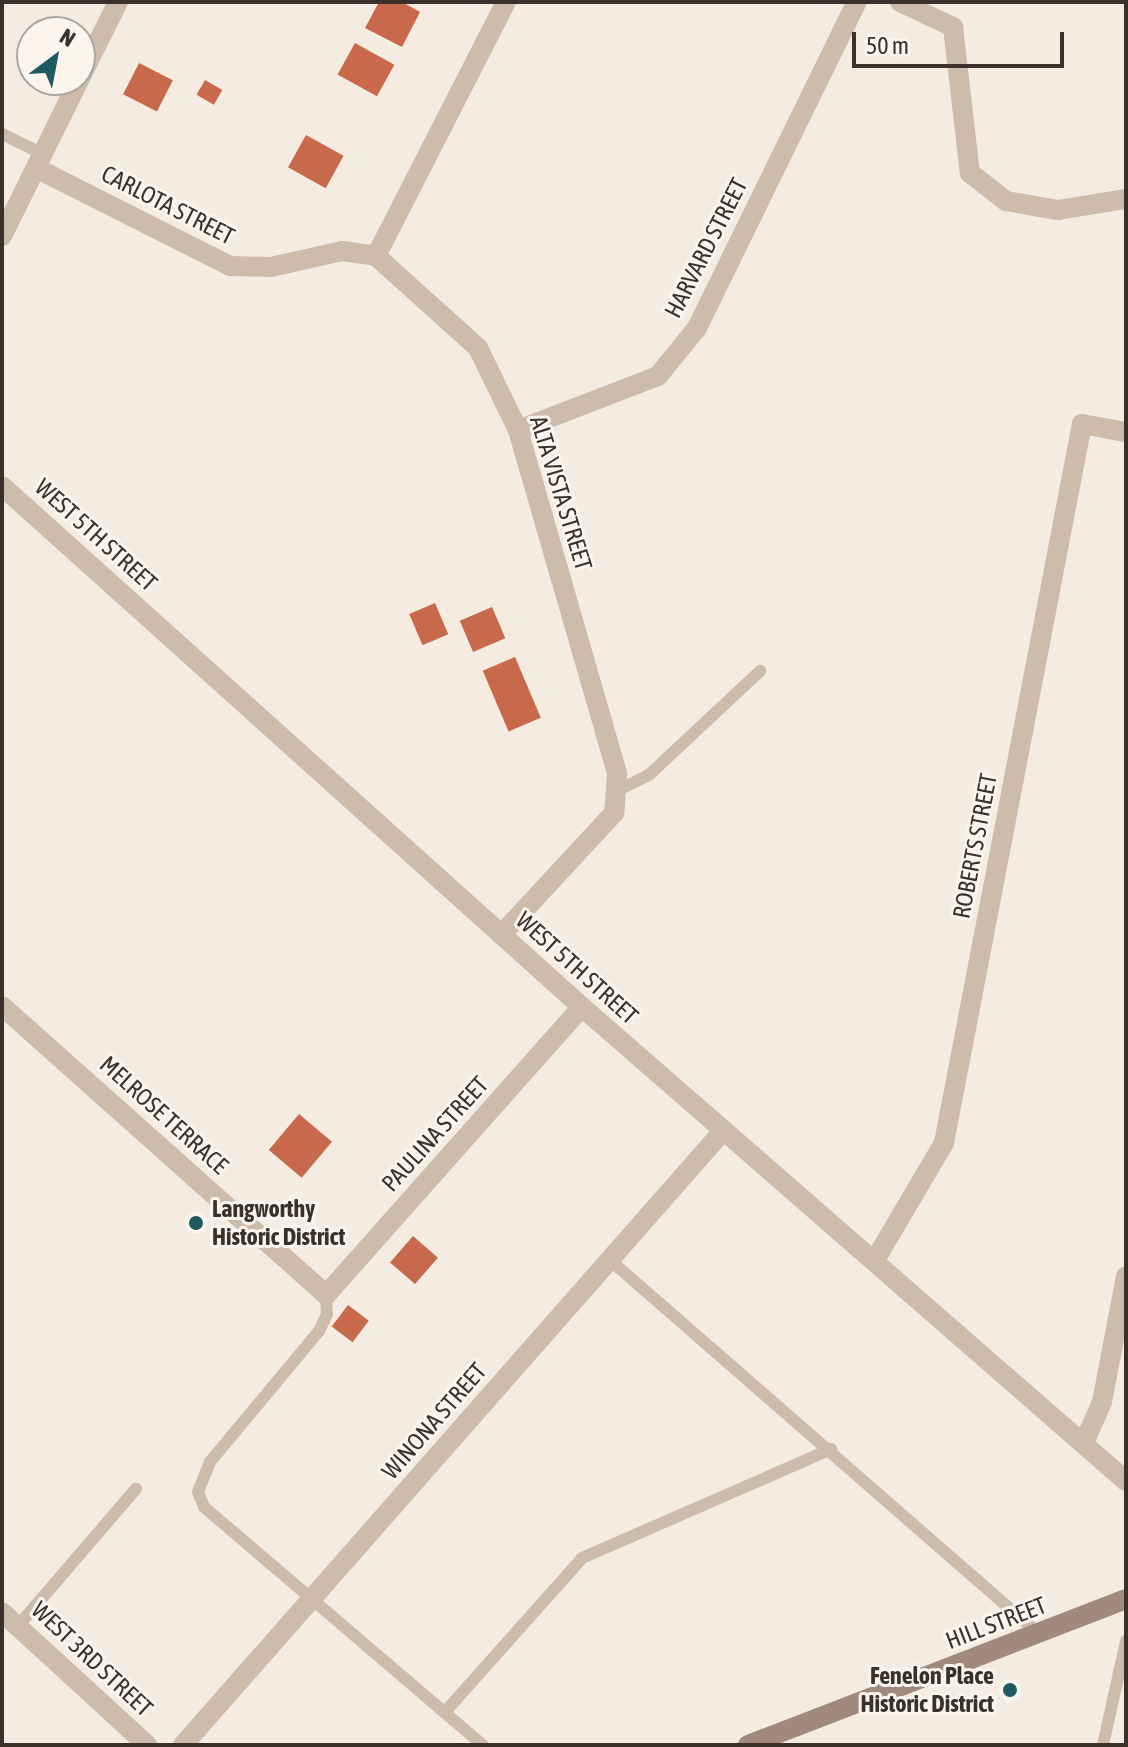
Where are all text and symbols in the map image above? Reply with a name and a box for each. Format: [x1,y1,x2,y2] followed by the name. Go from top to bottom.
[16,16,96,96] north arrow
[856,16,1068,66] scale bar
[55,23,80,52] text: N
[866,32,909,59] text: 50 m
[97,159,239,251] street label: CARLOTA STREET
[658,173,754,323] street label: HARVARD STREET
[524,412,598,574] street label: ALTA VISTA STREET
[29,473,163,597] street label: WEST 5TH STREET
[947,771,1003,921] street label: ROBERTS STREET
[510,906,644,1030] street label: WEST 5TH STREET
[94,1050,234,1180] street label: MELROSE TERRACE
[376,1071,494,1197] street label: PAULINA STREET
[212,1195,345,1251] place label: Langworthy Historic District
[187,1214,205,1232] marker: Langworthy Historic District
[376,1357,492,1485] street label: WINONA STREET
[942,1591,1050,1655] street label: HILL STREET
[25,1596,159,1722] street label: WEST 3RD STREET
[861,1662,994,1718] place label: Fenelon Place Historic District
[1001,1681,1019,1699] marker: Fenelon Place Historic District

